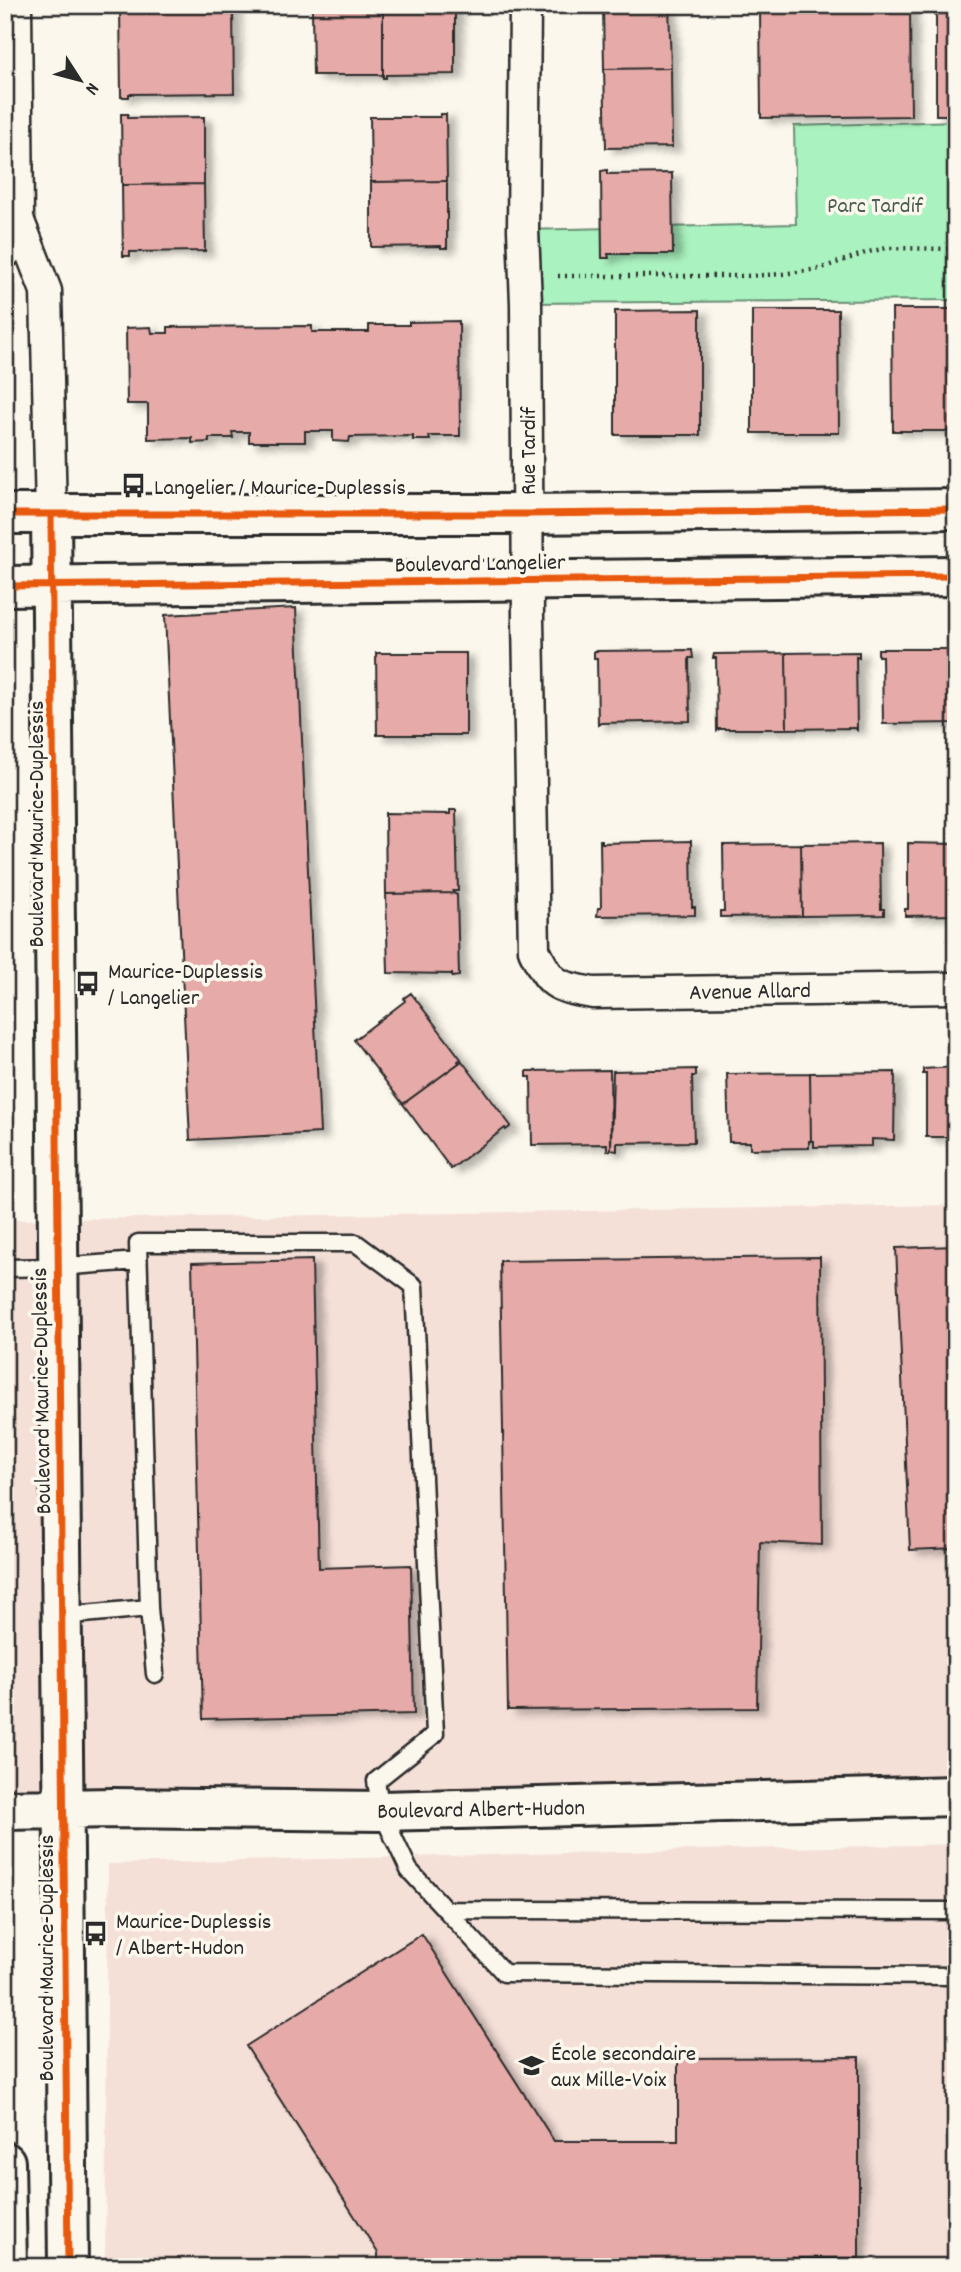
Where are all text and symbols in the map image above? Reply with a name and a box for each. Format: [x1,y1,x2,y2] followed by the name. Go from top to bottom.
[46,46,116,116] north arrow
[77,76,105,100] text: N
[827,191,924,224] park label: Parc Tardif
[514,406,547,495] street label: Rue Tardif
[120,472,148,500] bus stop icon: Langelier / Maurice-Duplessis
[154,473,406,506] place label: Langelier / Maurice-Duplessis
[394,548,566,583] street label: Boulevard Langelier
[22,701,55,948] street label: Boulevard Maurice-Duplessis
[108,957,263,1016] place label: Maurice-Duplessis / Langelier
[74,969,102,997] bus stop icon: Maurice-Duplessis / Langelier
[689,976,811,1011] street label: Avenue Allard
[25,1267,62,1515] street label: Boulevard Maurice-Duplessis
[377,1793,585,1830] street label: Boulevard Albert-Hudon
[32,1835,65,2082] street label: Boulevard Maurice-Duplessis
[116,1907,271,1966] place label: Maurice-Duplessis / Albert-Hudon
[82,1919,110,1947] bus stop icon: Maurice-Duplessis / Albert-Hudon
[551,2039,696,2098] place label: École secondaire aux Mille-Voix
[517,2051,545,2079] school or university icon: École secondaire aux Mille-Voix

